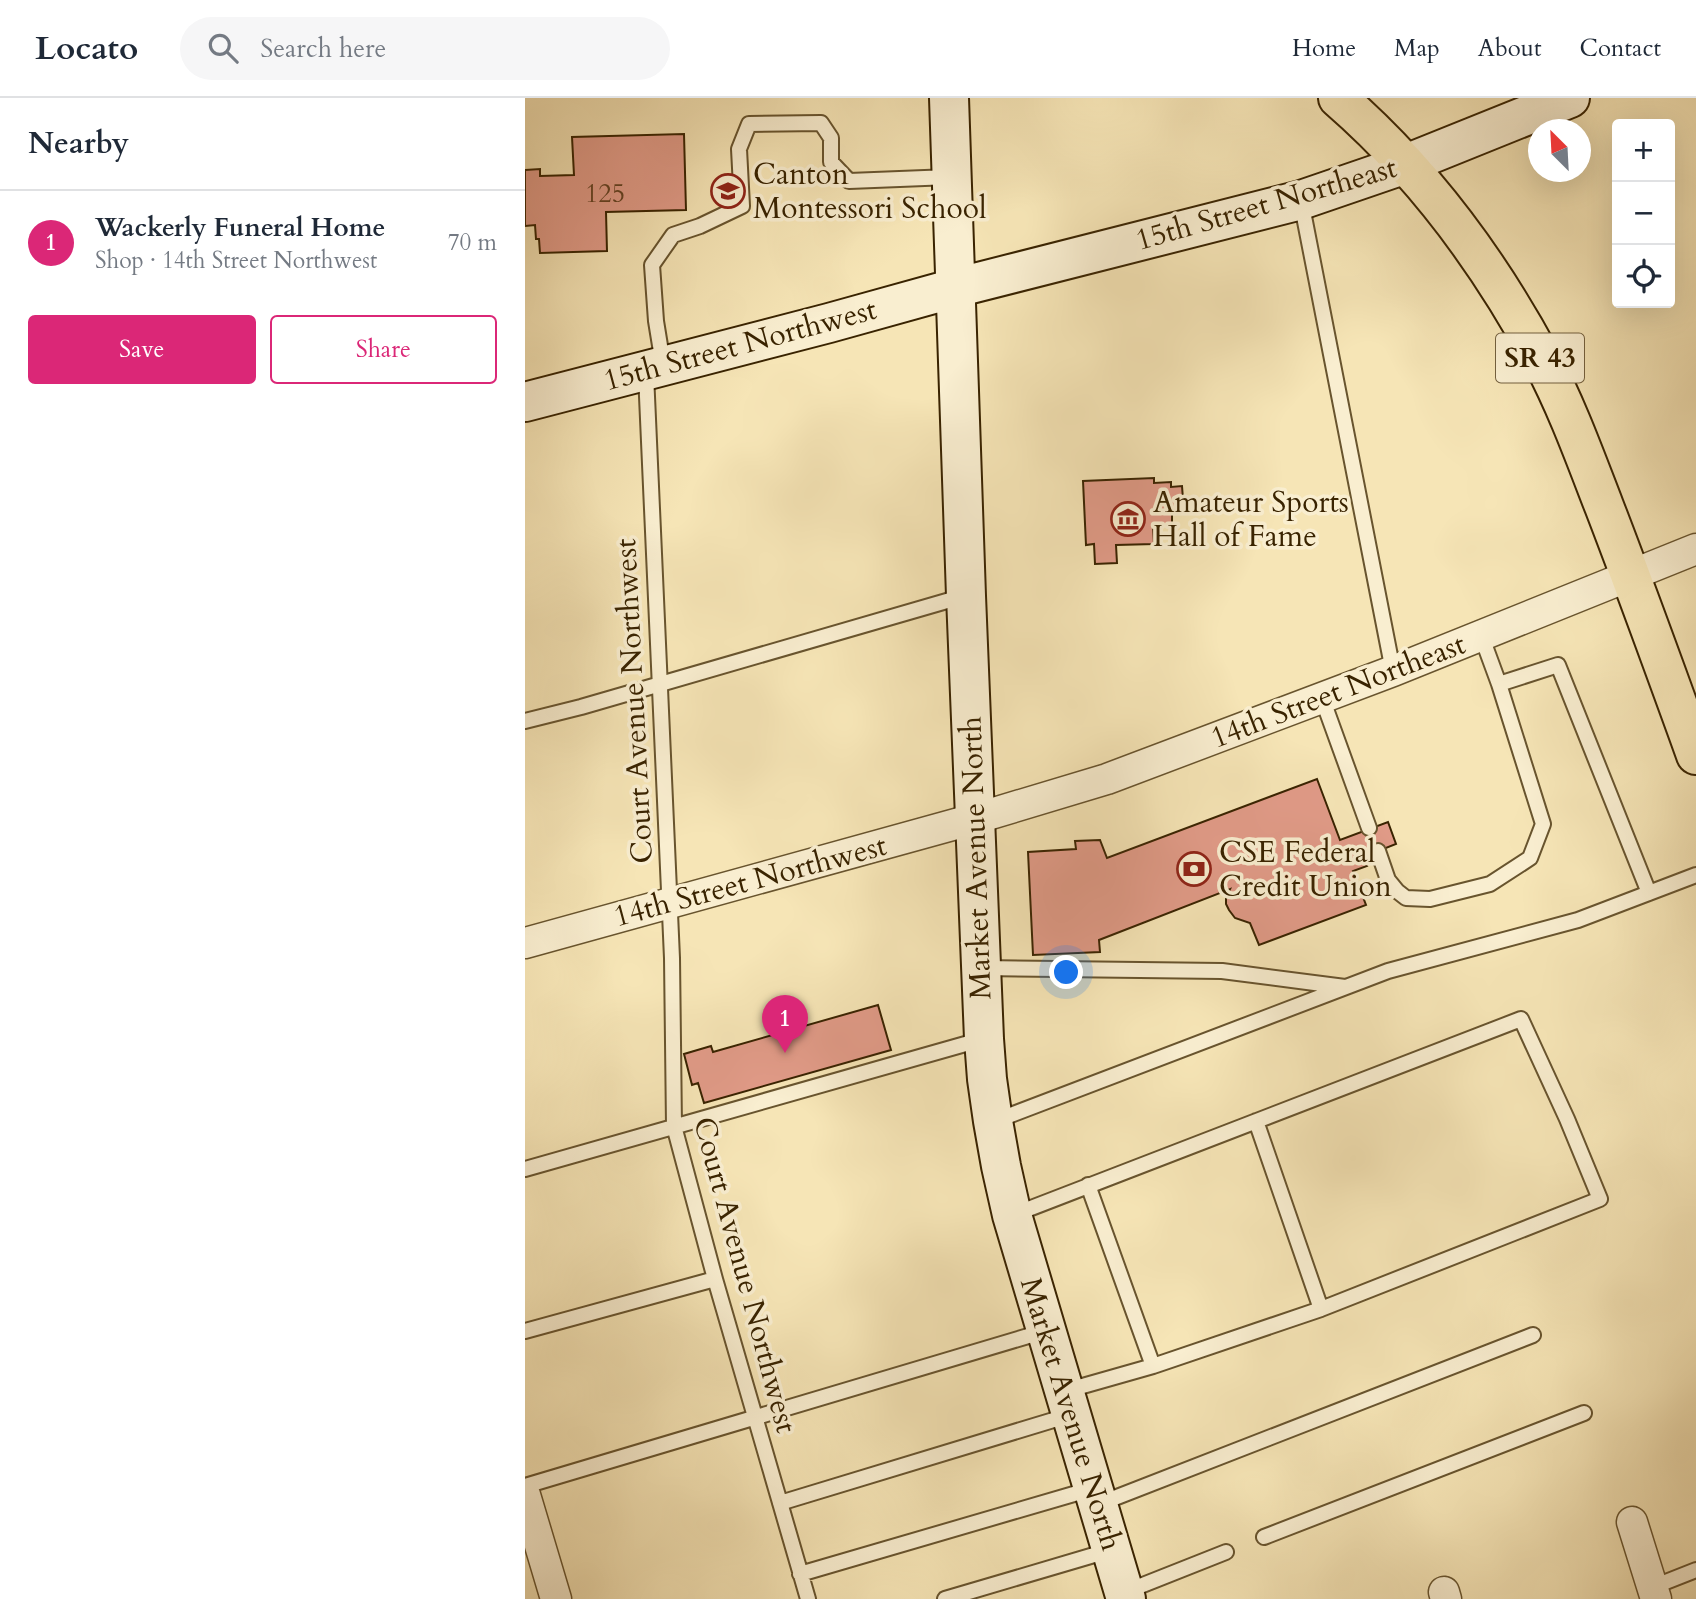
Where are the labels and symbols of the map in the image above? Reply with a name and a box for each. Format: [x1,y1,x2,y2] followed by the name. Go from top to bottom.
[1528,119,1591,182] north arrow
[1131,147,1402,261] street label: 15th Street Northeast
[753,154,987,229] place label: Canton Montessori School
[709,172,747,210] school or university icon: Canton Montessori School
[585,176,625,211] house number: 125
[599,289,881,401] street label: 15th Street Northwest
[1496,334,1584,382] road number: SR 43
[1153,482,1349,557] place label: Amateur Sports Hall of Fame
[1109,500,1147,538] museum icon: Amateur Sports Hall of Fame
[605,537,663,865] street label: Court Avenue Northwest
[1205,623,1472,758] street label: 14th Street Northeast
[951,715,1001,1000] street label: Market Avenue North
[609,825,891,937] street label: 14th Street Northwest
[1219,832,1392,907] place label: CSE Federal Credit Union
[1175,850,1213,888] bank icon: CSE Federal Credit Union
[1049,955,1083,989] your location
[762,995,808,1053] pin: 1
[683,1113,807,1438] street label: Court Avenue Northwest
[1010,1272,1132,1556] street label: Market Avenue North

